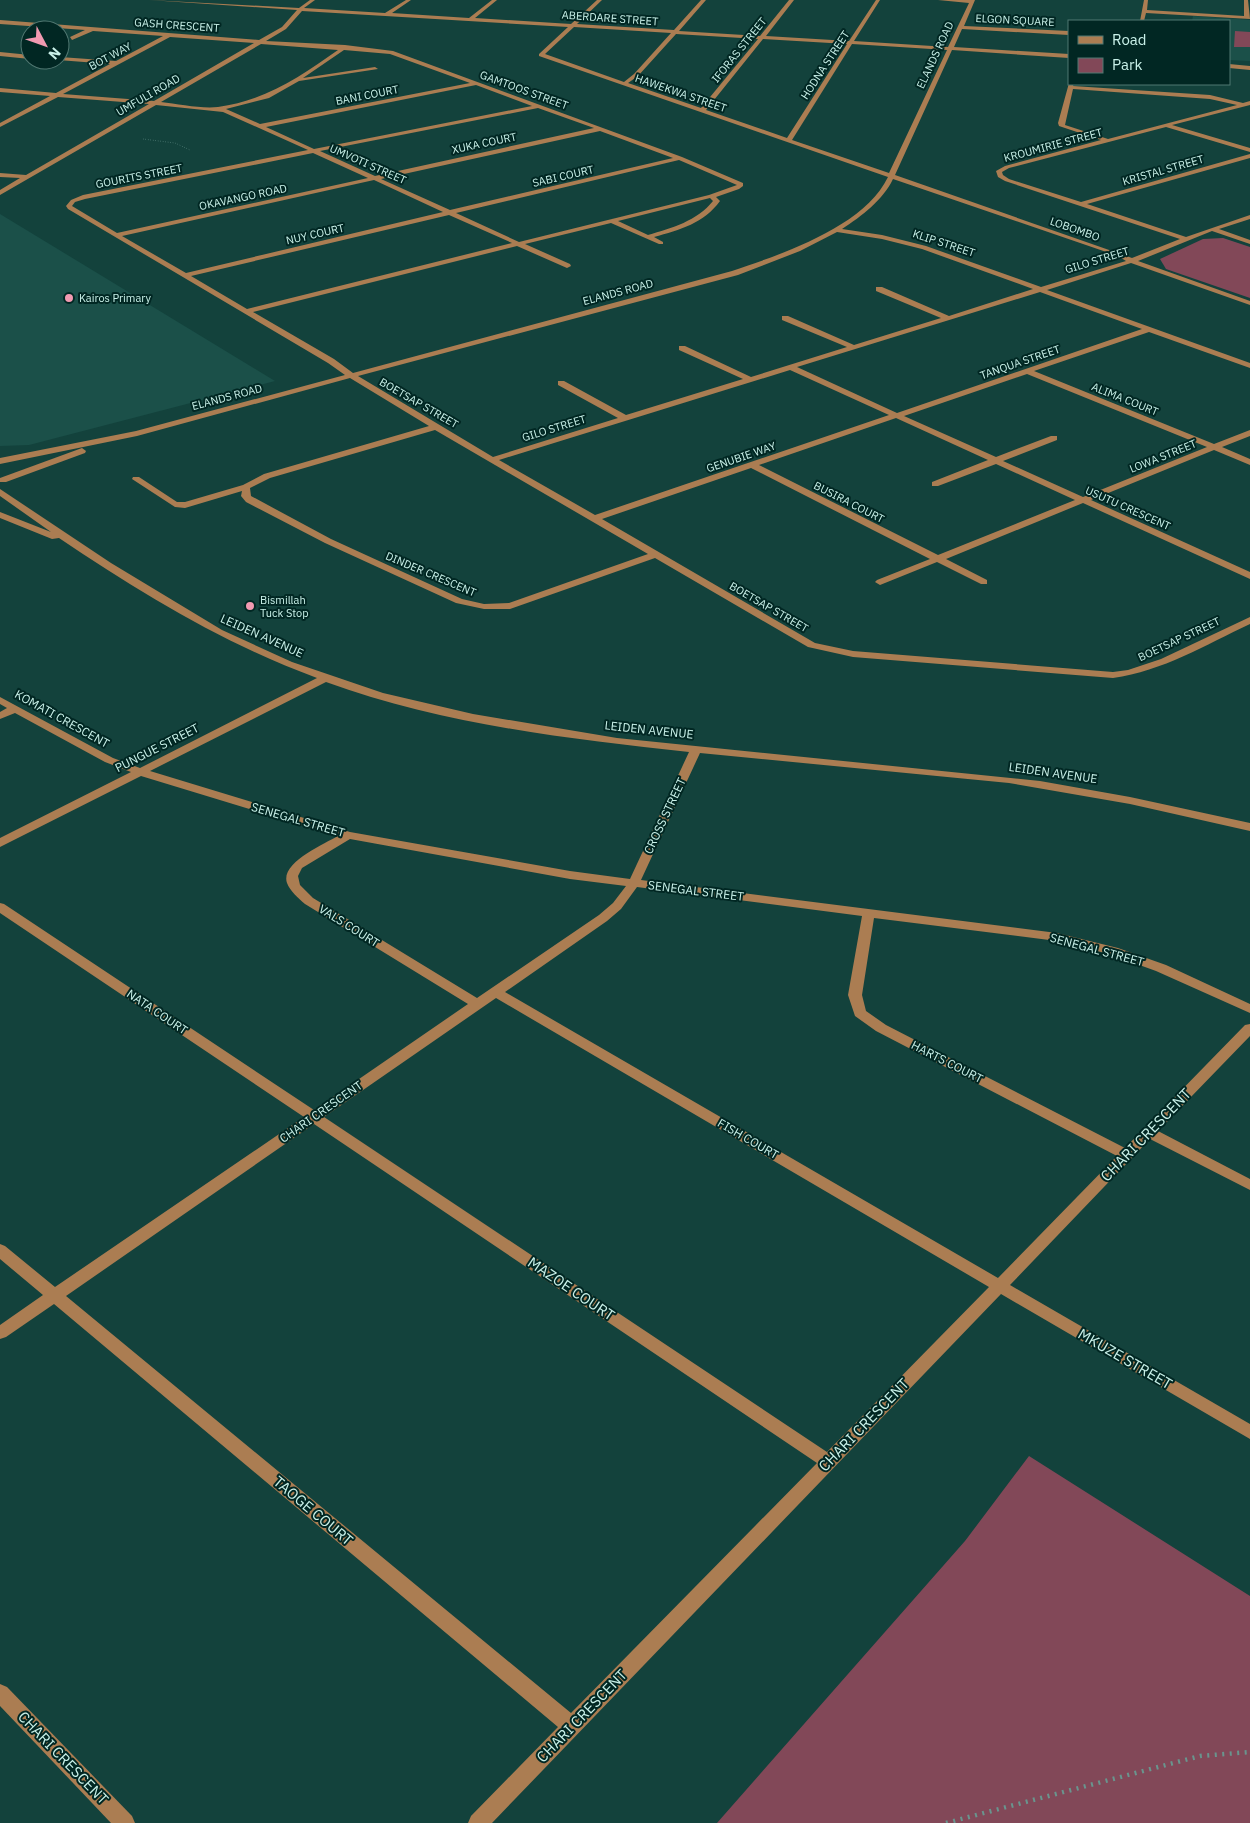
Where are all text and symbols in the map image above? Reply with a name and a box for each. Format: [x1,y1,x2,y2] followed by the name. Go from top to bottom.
[561,8,659,28] street label: ABERDARE STREET
[975,11,1055,29] street label: ELGON SQUARE
[708,14,770,85] street label: IFORAS STREET
[134,15,221,35] street label: GASH CRESCENT
[913,19,957,91] street label: ELANDS ROAD
[20,20,70,70] north arrow
[1068,20,1230,85] legend
[798,27,853,102] street label: HODNA STREET
[1112,30,1147,49] text: Road
[86,39,134,73] street label: BOT WAY
[45,44,65,63] text: N
[1112,55,1142,74] text: Park
[478,68,571,113] street label: GAMTOOS STREET
[114,71,182,119] street label: UMFULI ROAD
[633,71,729,115] street label: HAWEKWA STREET
[334,82,400,108] street label: BANI COURT
[1002,125,1105,165] street label: KROUMIRIE STREET
[450,129,518,157] street label: XUKA COURT
[327,141,409,187] street label: UMVOTI STREET
[1121,151,1206,188] street label: KRISTAL STREET
[94,161,184,191] street label: GOURITS STREET
[531,162,596,190] street label: SABI COURT
[198,181,288,213] street label: OKAVANGO ROAD
[1048,214,1102,244] street label: LOBOMBO
[285,220,346,247] street label: NUY COURT
[911,226,978,260] street label: KLIP STREET
[1063,243,1131,276] street label: GILO STREET
[581,276,655,308] street label: ELANDS ROAD
[79,291,151,305] place label: Kairos Primary
[63,292,75,304] marker: Kairos Primary
[978,342,1063,382] street label: TANQUA STREET
[377,375,462,432] street label: BOETSAP STREET
[1090,379,1161,419] street label: ALIMA COURT
[190,381,264,413] street label: ELANDS ROAD
[520,411,588,444] street label: GILO STREET
[1127,436,1199,476] street label: LOWA STREET
[704,438,778,475] street label: GENUBIE WAY
[811,478,887,526] street label: BUSIRA COURT
[1083,483,1173,533] street label: USUTU CRESCENT
[384,549,479,600] street label: DINDER CRESCENT
[727,579,812,636] street label: BOETSAP STREET
[260,593,309,620] place label: Bismillah Tuck Stop
[244,600,256,612] marker: Bismillah Tuck Stop
[218,611,306,661] street label: LEIDEN AVENUE
[1136,614,1223,664] street label: BOETSAP STREET
[12,686,112,751] street label: KOMATI CRESCENT
[604,717,694,742] street label: LEIDEN AVENUE
[112,720,201,775] street label: PUNGUE STREET
[1008,759,1098,786] street label: LEIDEN AVENUE
[640,775,689,856] street label: CROSS STREET
[250,799,347,840] street label: SENEGAL STREET
[647,877,745,904] street label: SENEGAL STREET
[316,901,382,950] street label: VALS COURT
[1049,930,1146,969] street label: SENEGAL STREET
[124,986,191,1037] street label: NATA COURT
[909,1037,986,1086] street label: HARTS COURT
[276,1077,365,1146] street label: CHARI CRESCENT
[1096,1084,1195,1185] street label: CHARI CRESCENT
[715,1115,782,1162] street label: FISH COURT
[524,1252,619,1325] street label: MAZOE COURT
[1075,1324,1176,1393] street label: MKUZE STREET
[814,1374,913,1475] street label: CHARI CRESCENT
[270,1472,357,1550] street label: TAOGE COURT
[532,1665,631,1766] street label: CHARI CRESCENT
[14,1707,113,1809] street label: CHARI CRESCENT

